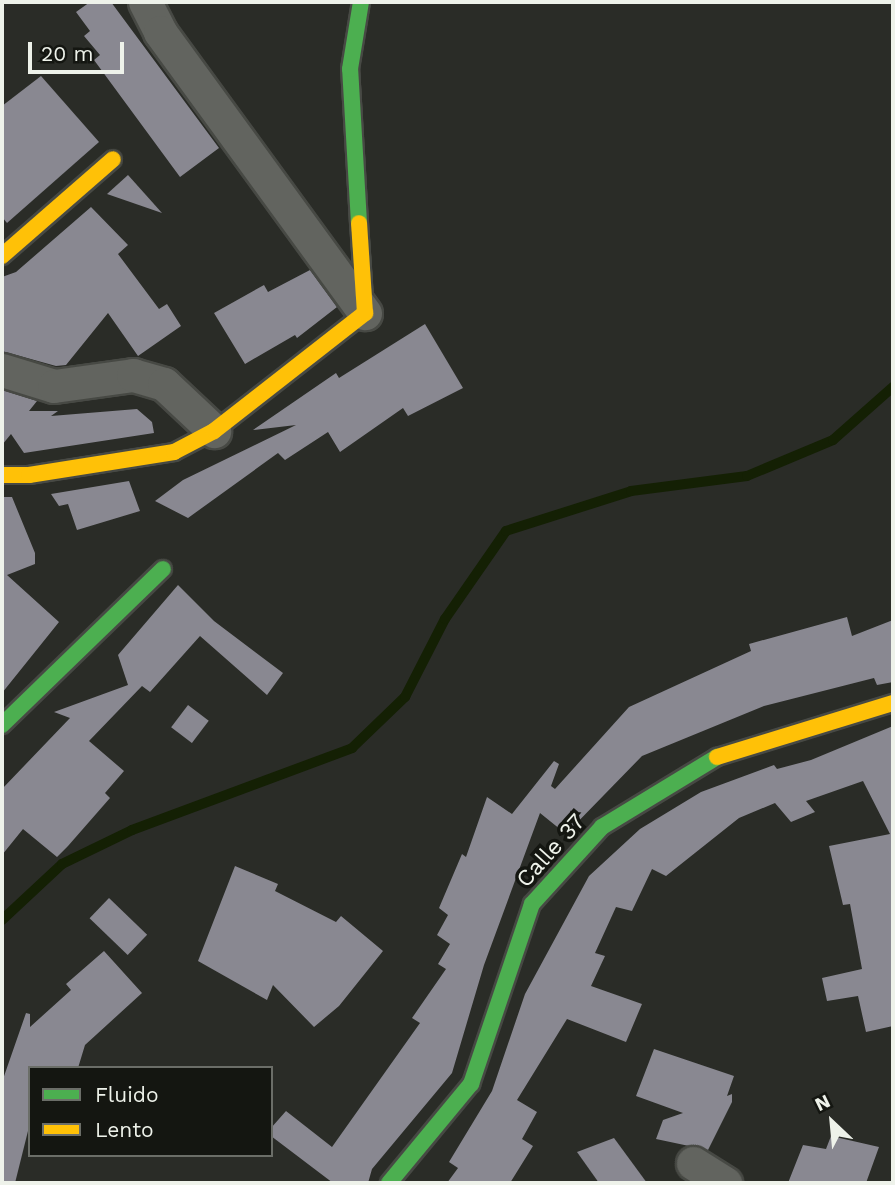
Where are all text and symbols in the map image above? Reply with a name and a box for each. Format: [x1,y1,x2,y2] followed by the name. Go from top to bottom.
[32,28,128,72] scale bar
[41,41,93,66] text: 20 m
[511,809,591,893] street label: Calle 37
[28,1066,273,1157] legend
[95,1082,159,1107] text: Fluido
[797,1087,867,1157] north arrow
[811,1089,834,1116] text: N
[95,1117,154,1142] text: Lento

